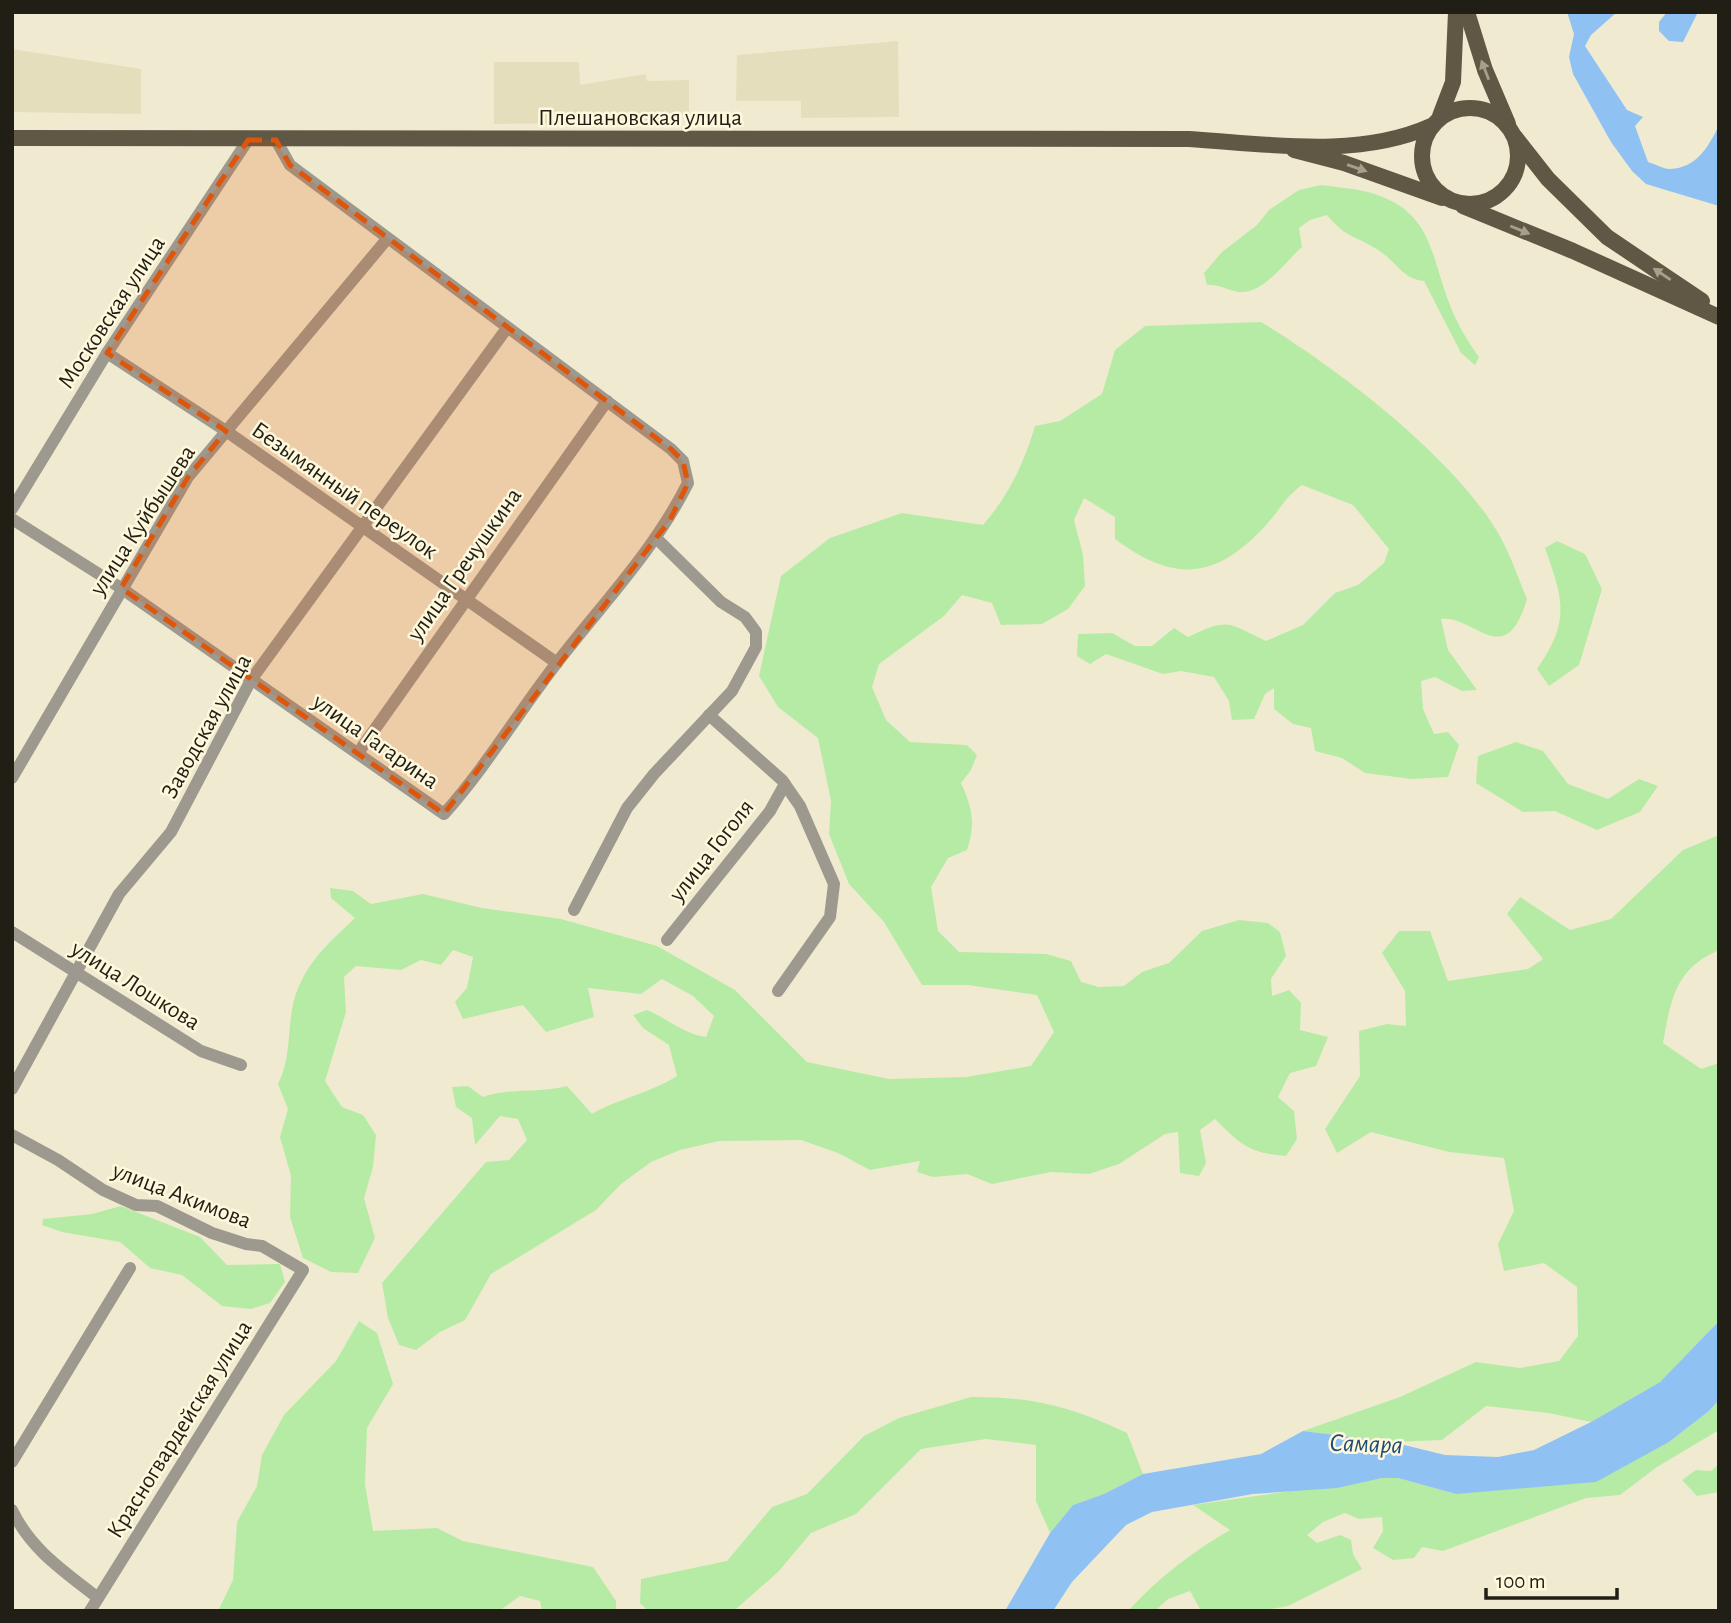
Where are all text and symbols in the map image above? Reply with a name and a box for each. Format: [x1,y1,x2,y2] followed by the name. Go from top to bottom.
[1480,60,1491,81] one-way arrow
[538,106,742,130] street label: Плешановская улица
[1347,163,1368,174] one-way arrow
[1510,224,1531,235] one-way arrow
[54,232,170,393] street label: Московская улица
[1653,267,1671,281] one-way arrow
[247,418,442,564] street label: Безымянный переулок
[85,441,200,601] street label: улица Куйбышева
[403,484,526,646] street label: улица Гречушкина
[157,650,256,803] street label: Заводская улица
[307,689,443,794] street label: улица Гагарина
[664,795,759,907] street label: улица Гоголя
[66,936,204,1035] street label: улица Лошкова
[108,1158,254,1233] street label: улица Акимова
[103,1316,257,1543] street label: Красногвардейская улица
[1329,1430,1403,1458] water label: Самара
[1486,1556,1617,1600] scale bar
[1496,1571,1546,1592] text: 100 m

